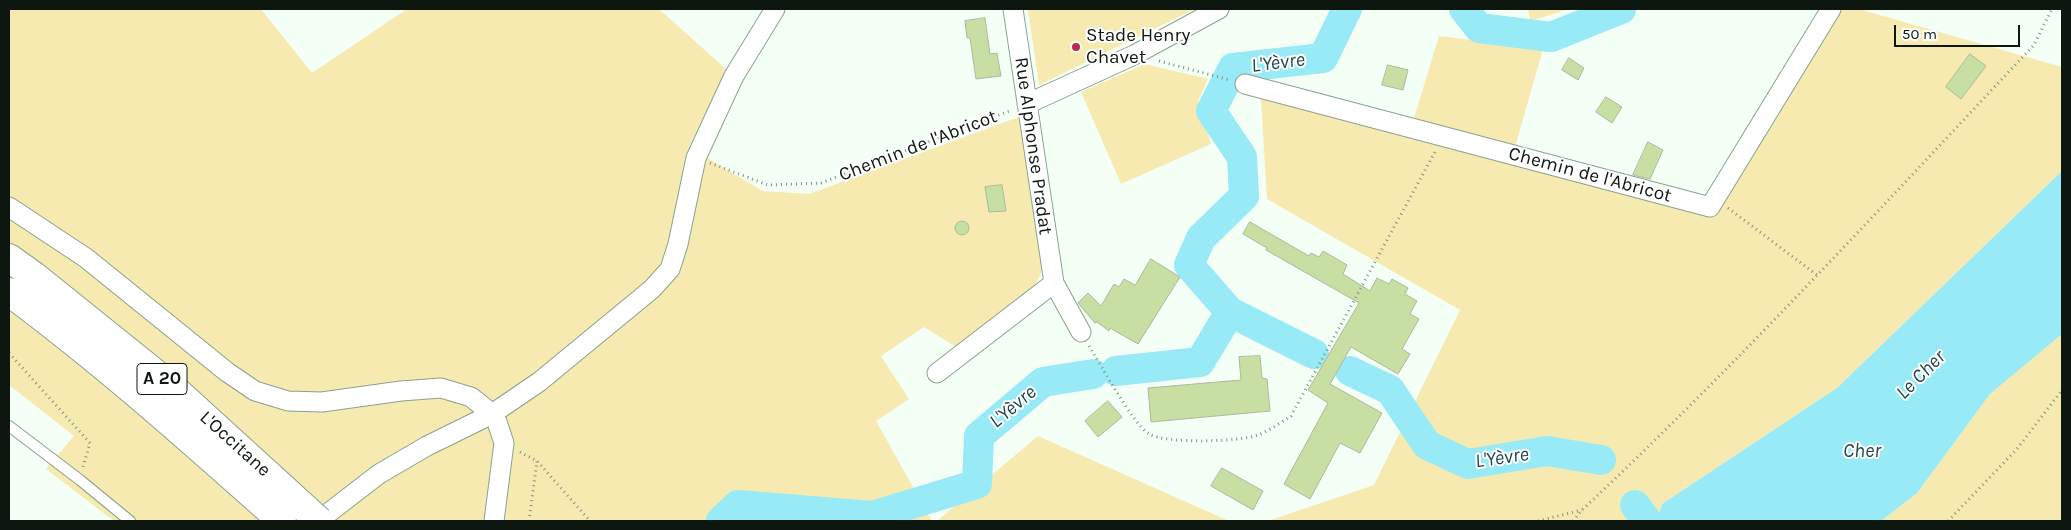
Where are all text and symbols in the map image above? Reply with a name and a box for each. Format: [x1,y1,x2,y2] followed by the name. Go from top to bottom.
[1896,15,2022,47] scale bar
[1086,25,1190,69] place label: Stade Henry Chavet
[1902,25,1937,43] text: 50 m
[1070,41,1082,53] marker: Stade Henry Chavet
[1250,48,1306,78] water label: L'Yèvre
[1009,56,1057,236] street label: Rue Alphonse Pradat
[836,105,1000,187] street label: Chemin de l'Abricot
[1506,142,1674,208] street label: Chemin de l'Abricot
[1891,345,1951,405] water label: Le Cher
[137,364,187,394] road number: A 20
[985,380,1041,434] water label: L'Yèvre
[195,406,275,482] street label: L'Occitane
[1843,439,1881,463] water label: Cher
[1474,442,1530,474] water label: L'Yèvre

